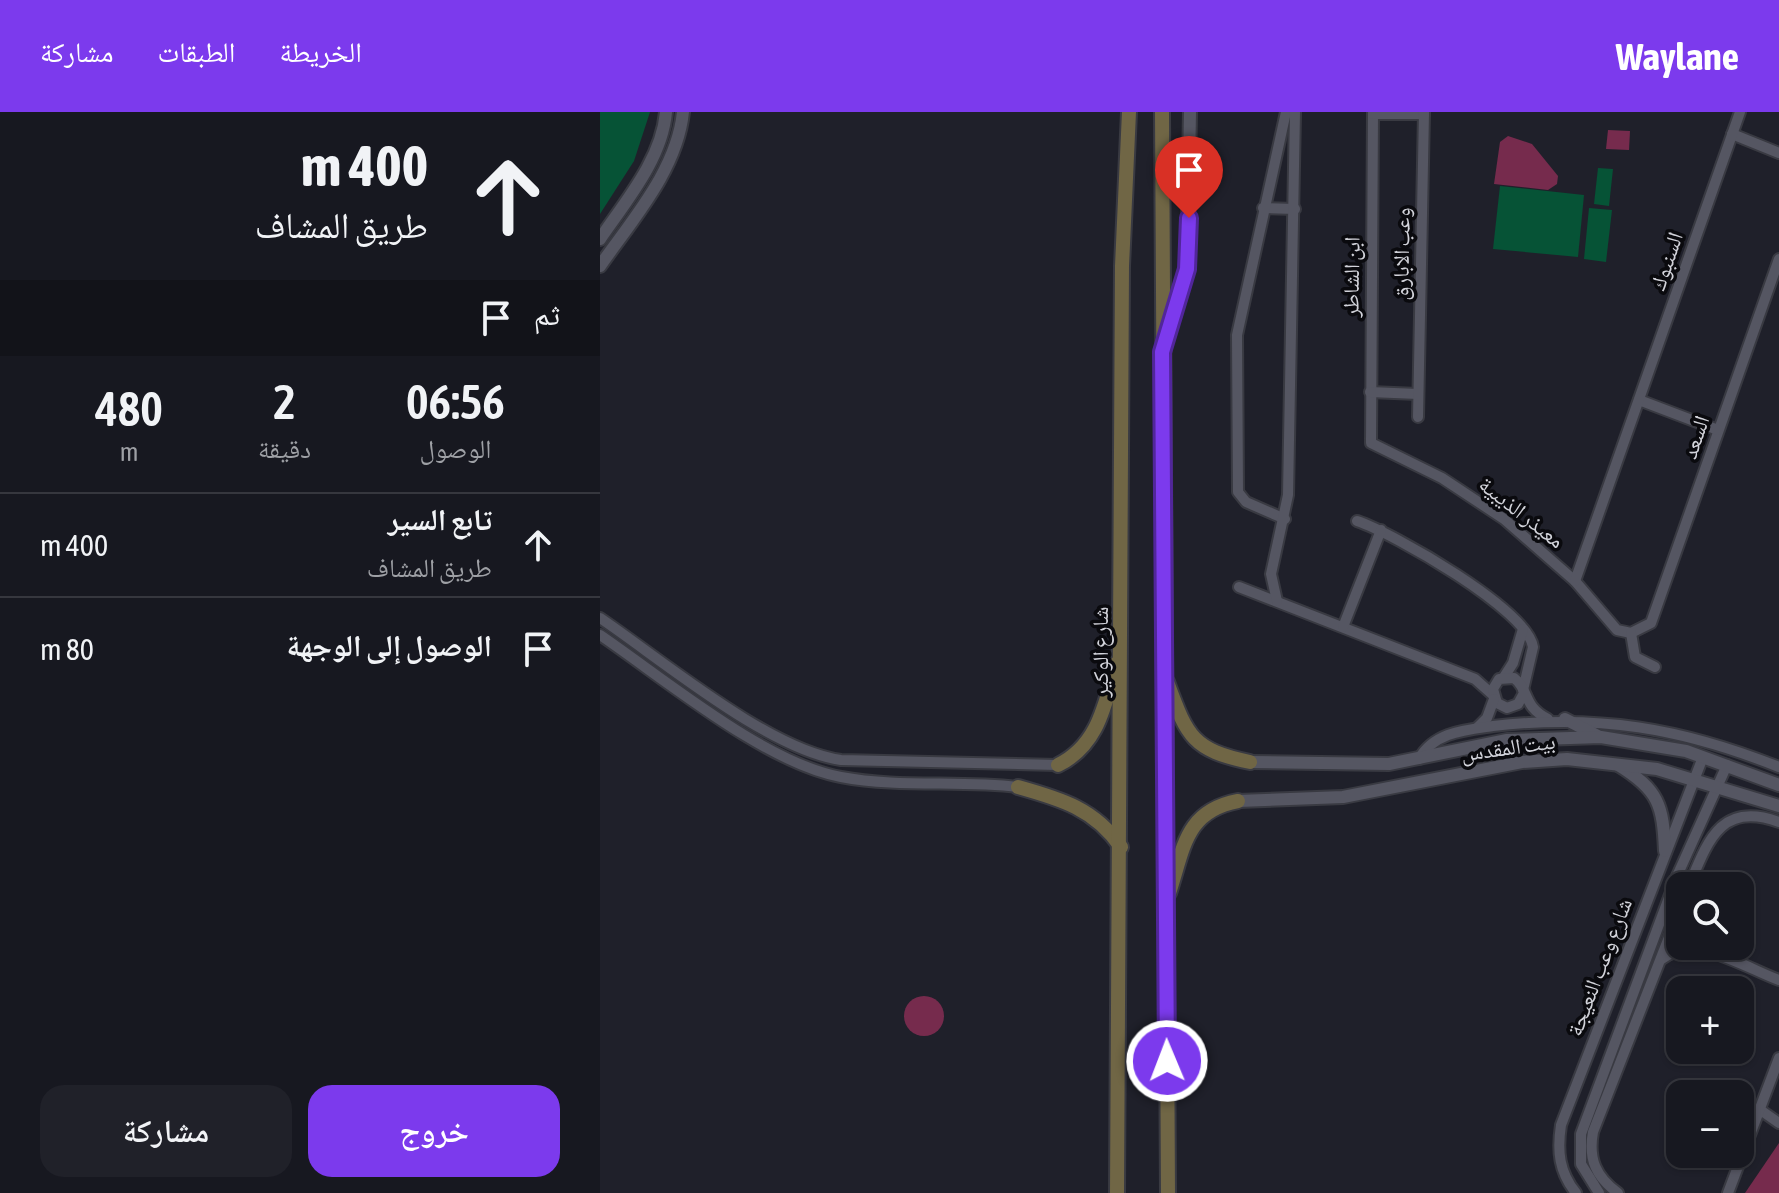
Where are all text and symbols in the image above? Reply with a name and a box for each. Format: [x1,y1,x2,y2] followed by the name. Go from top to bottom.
[1616,35,1739,78] text: Waylane
[40,36,114,68] text: مشاركة
[158,36,235,68] text: الطبقات
[279,36,362,68] text: الخريطة
[301,134,428,198] text: 400 m
[1155,136,1223,218] pin
[456,144,560,248] icon: ahead
[1167,148,1211,192] icon: arrive
[255,204,428,246] text: طريق المشاف
[1387,207,1416,301] street label: وعب الابارق
[1644,228,1688,294] street label: السنبوك
[1337,236,1366,319] street label: ابن الشاطر
[474,296,518,340] icon: arrive
[534,297,560,331] text: ثم
[273,374,296,429] text: 2
[406,374,505,429] text: 06:56
[95,381,163,436] text: 480
[1676,412,1714,462] street label: السعد
[258,434,311,464] text: دقيقة
[419,434,491,464] text: الوصول
[120,437,138,467] text: m
[1474,471,1570,553] street label: معيذر الذيبية
[388,502,492,536] text: تابع السير
[516,523,560,567] icon: ahead
[40,528,108,562] text: 400 m
[367,553,492,583] text: طريق المشاف
[1087,607,1114,698] street label: شارع الوكير
[516,627,560,671] icon: arrive
[287,628,492,662] text: الوصول إلى الوجهة
[40,632,94,666] text: 80 m
[1459,728,1557,767] street label: بيت المقدس
[1666,872,1754,1168] map controls
[1666,872,1754,960] button: search
[1561,895,1638,1040] street label: شارع وعب النعيجة
[1666,976,1754,1064] button: +
[1125,1019,1209,1103] position arrow
[1666,1080,1754,1168] button: −
[40,1085,292,1177] button: مشاركة
[308,1085,560,1177] button: خروج

